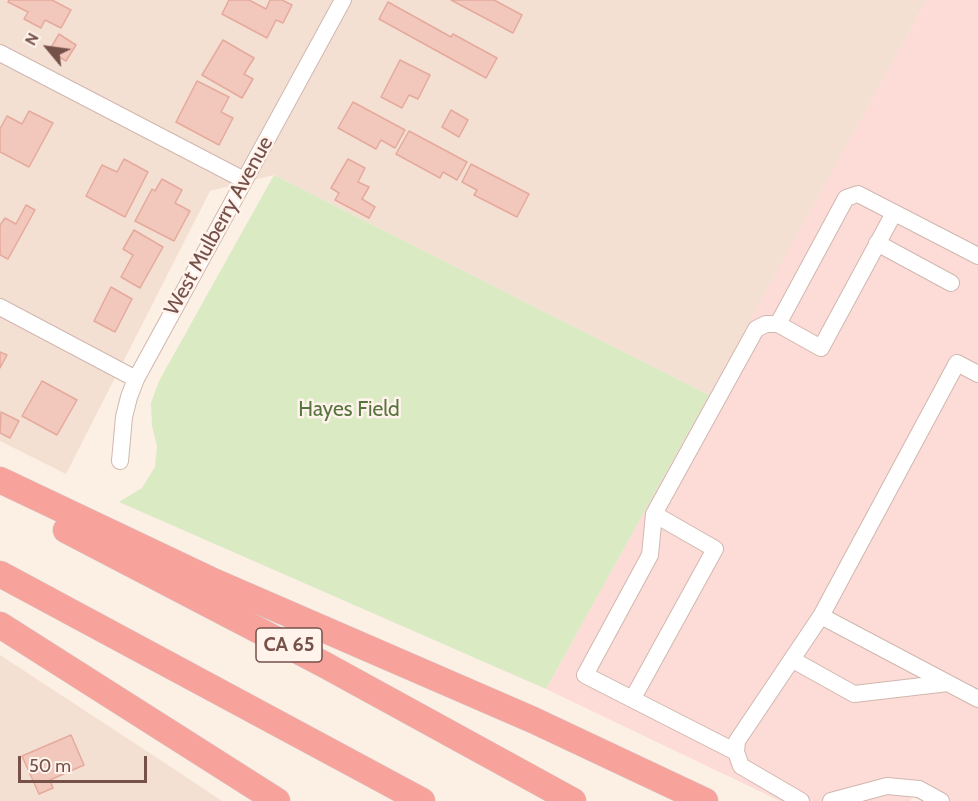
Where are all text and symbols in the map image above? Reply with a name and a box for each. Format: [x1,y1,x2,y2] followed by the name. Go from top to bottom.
[18,18,78,78] north arrow
[21,29,43,49] text: N
[159,132,279,320] street label: West Mulberry Avenue
[298,397,400,423] park label: Hayes Field
[256,628,322,662] road number: CA 65
[21,744,150,782] scale bar
[29,755,71,777] text: 50 m

